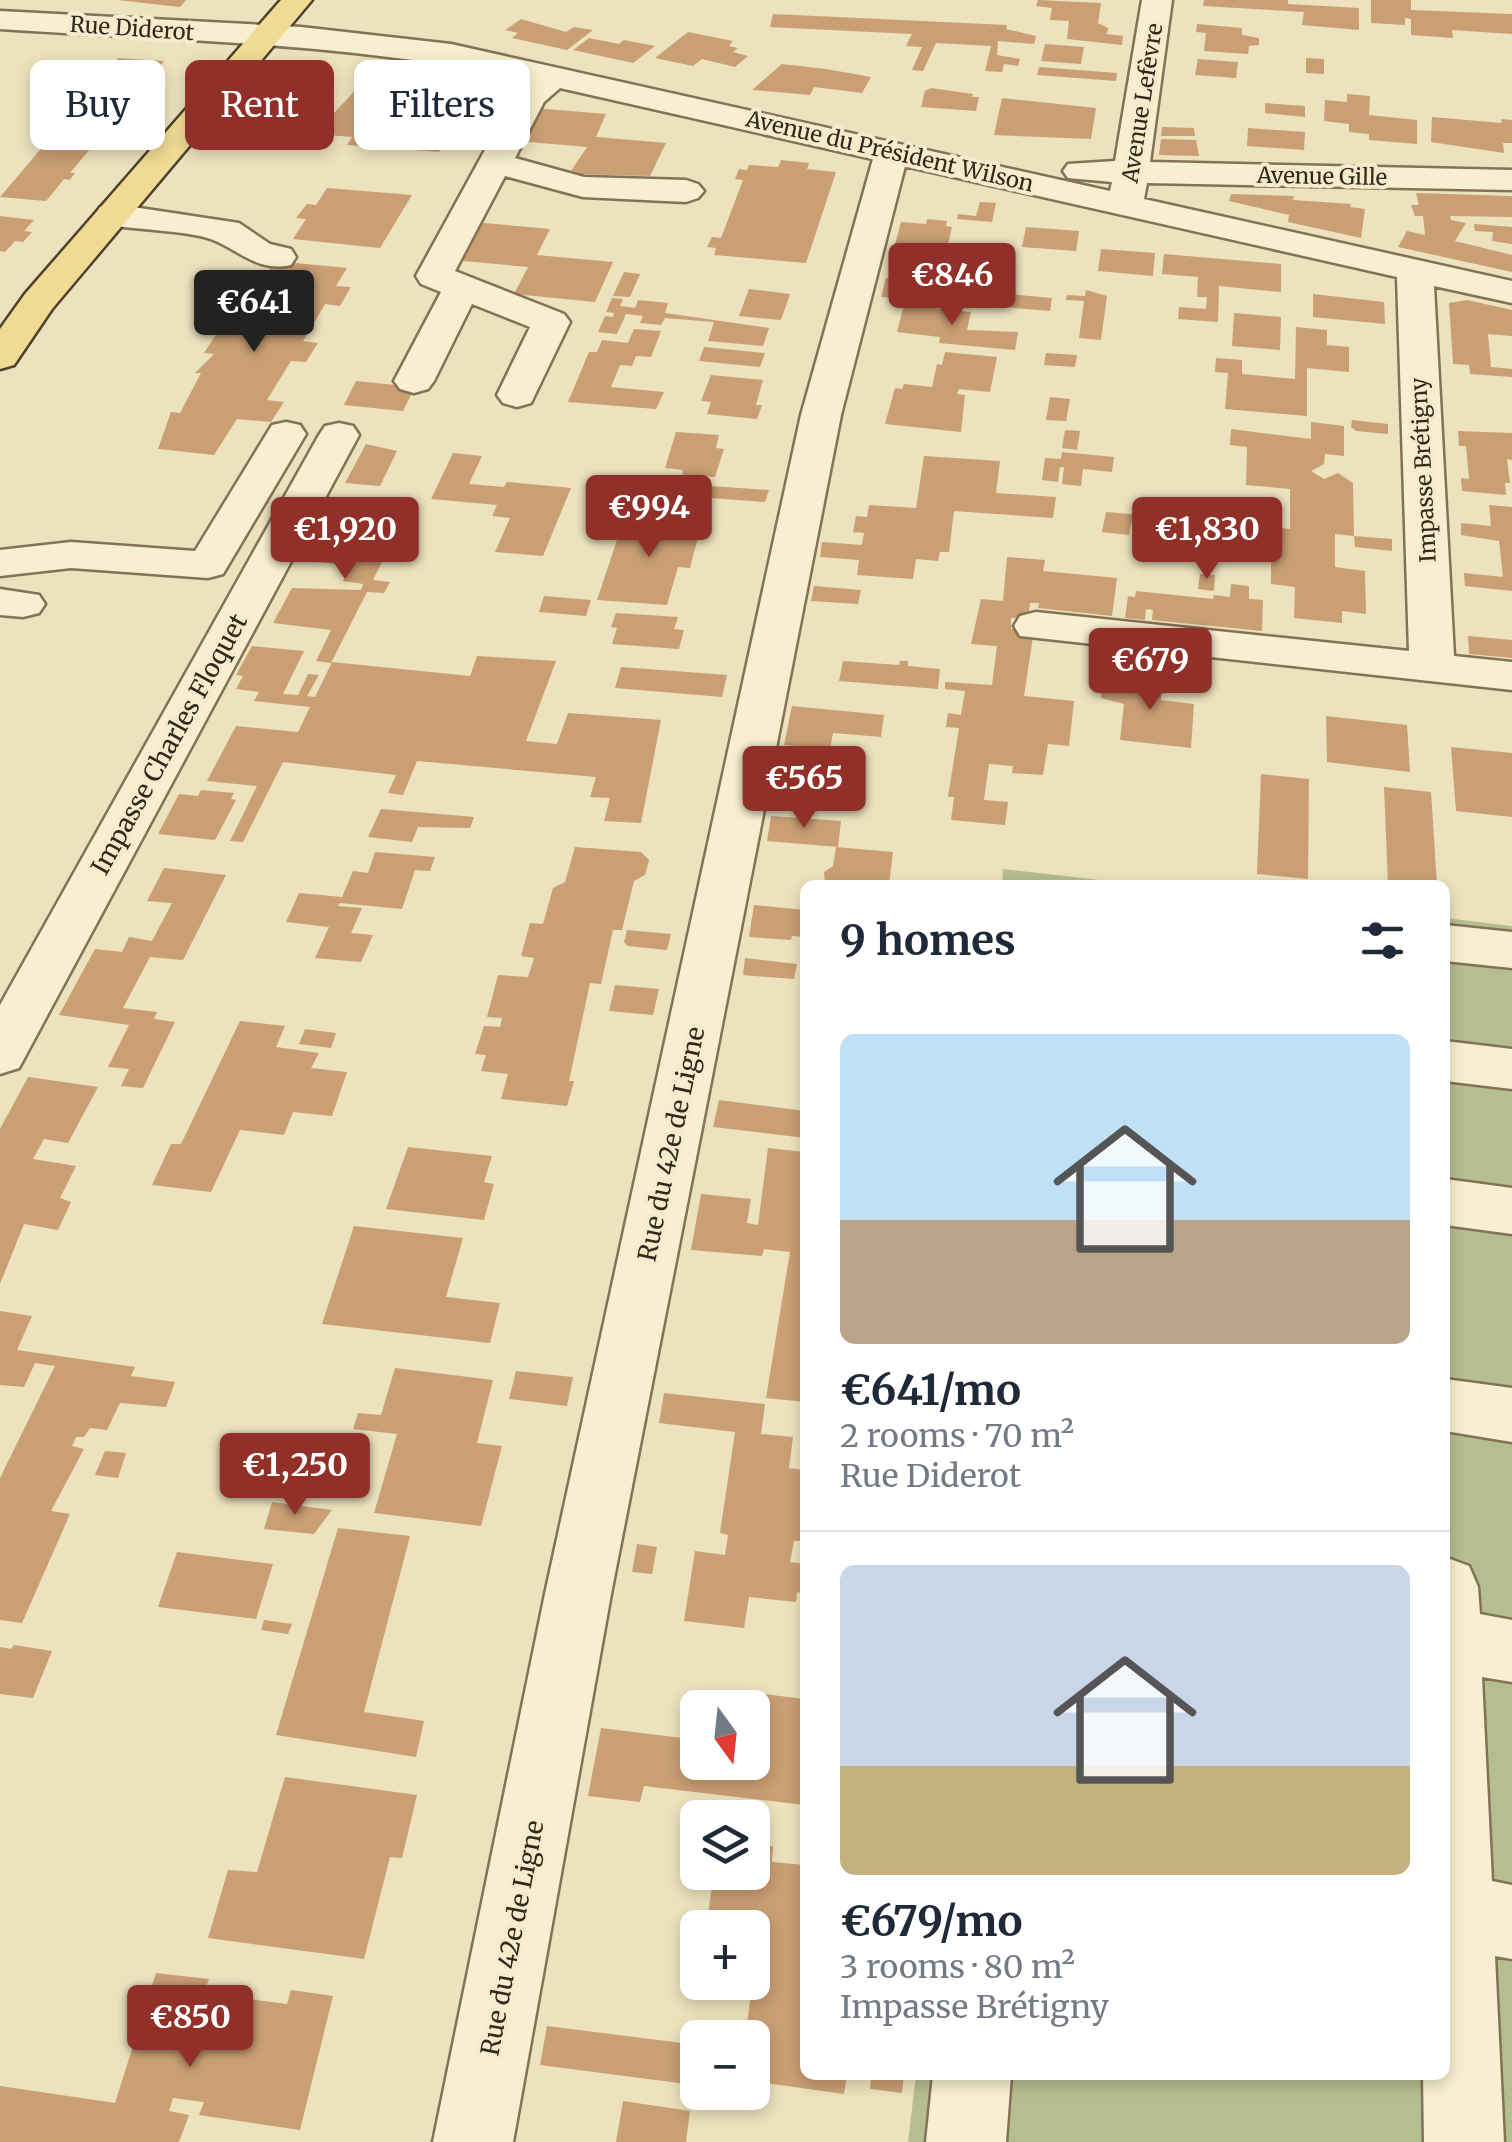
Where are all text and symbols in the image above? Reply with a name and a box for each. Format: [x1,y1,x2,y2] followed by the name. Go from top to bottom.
[69,10,196,46] street label: Rue Diderot
[1115,21,1168,186] street label: Avenue Lefèvre
[30,60,165,150] chip: Buy
[185,60,334,150] chip: Rent
[354,60,530,150] chip: Filters
[743,104,1037,198] street label: Avenue du Président Wilson
[1256,161,1387,191] street label: Avenue Gille
[893,243,1011,328] pin: €846
[911,255,994,295] text: €846
[195,270,313,355] pin: €641
[216,282,292,322] text: €641
[1404,377,1442,563] street label: Impasse Brétigny
[590,475,708,560] pin: €994
[608,487,690,527] text: €994
[264,497,426,582] pin: €1,920
[1126,497,1288,582] pin: €1,830
[293,509,397,549] text: €1,920
[1154,509,1260,549] text: €1,830
[84,608,254,880] street label: Impasse Charles Floquet
[1091,628,1209,713] pin: €679
[1111,640,1189,680] text: €679
[745,746,863,831] pin: €565
[765,758,843,798] text: €565
[1355,913,1410,968] icon: filters
[840,914,1016,966] text: 9 homes
[631,1024,711,1264] street label: Rue du 42e de Ligne
[1035,1099,1215,1279] icon: home
[840,1364,1021,1416] text: €641/mo
[840,1416,1074,1456] text: 2 rooms · 70 m²
[214,1433,376,1518] pin: €1,250
[242,1445,348,1485] text: €1,250
[840,1456,1021,1496] text: Rue Diderot
[1035,1630,1215,1810] icon: home
[680,1690,770,1780] north arrow
[680,1690,770,2110] map controls
[680,1800,770,1890] button: layers
[474,1818,550,2058] street label: Rue du 42e de Ligne
[840,1895,1022,1947] text: €679/mo
[680,1910,770,2000] button: +
[840,1947,1075,1987] text: 3 rooms · 80 m²
[131,1985,249,2070] pin: €850
[840,1987,1109,2027] text: Impasse Brétigny
[149,1997,231,2037] text: €850
[680,2020,770,2110] button: −

